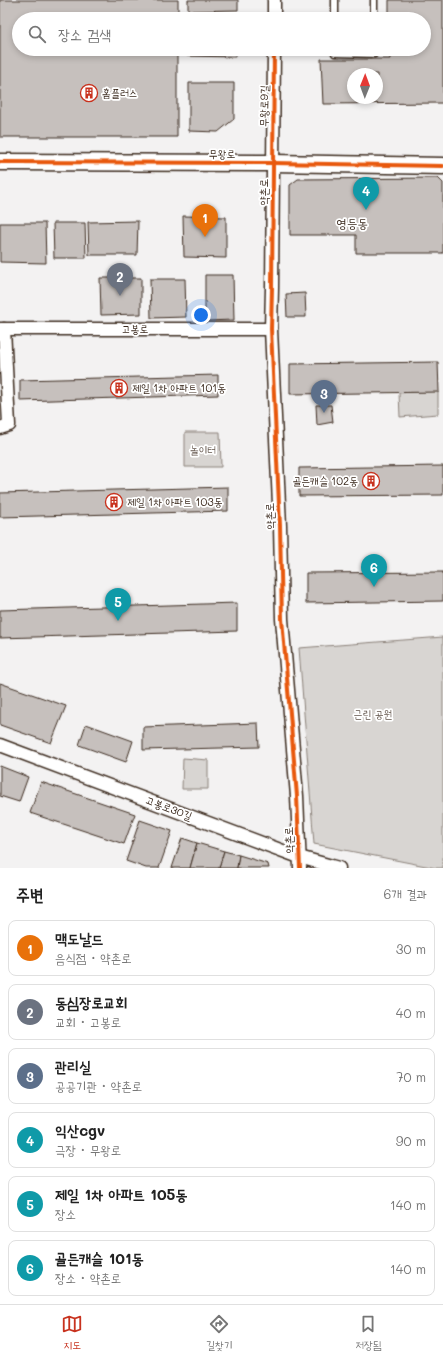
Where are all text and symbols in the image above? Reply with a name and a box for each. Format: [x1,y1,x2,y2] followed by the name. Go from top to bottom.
[12,12,431,56] search box
[26,23,48,45] icon: search
[58,24,111,44] text: 장소 검색
[347,68,383,104] north arrow
[79,83,99,103] building icon: 홈플러스
[102,85,137,100] place label: 홈플러스
[256,85,271,127] street label: 무왕로9길
[209,146,235,161] street label: 무왕로
[353,177,379,210] pin: 4
[256,179,271,205] street label: 약촌로
[192,204,218,237] pin: 1
[336,214,368,231] district label: 영등동
[107,263,133,296] pin: 2
[191,305,211,325] your location
[122,321,148,336] street label: 고봉로
[109,378,129,398] building icon: 제일 1차 아파트 101동
[132,380,226,395] place label: 제일 1차 아파트 101동
[311,380,337,413] pin: 3
[190,442,216,457] park label: 놀이터
[361,471,381,491] building icon: 골든캐슬 102동
[292,473,358,488] place label: 골든캐슬 102동
[104,492,124,512] building icon: 제일 1차 아파트 103동
[127,494,223,509] place label: 제일 1차 아파트 103동
[262,502,277,530] street label: 약촌로
[361,554,387,587] pin: 6
[105,588,131,621] pin: 5
[354,706,393,721] park label: 근린 공원
[144,792,195,823] street label: 고봉로30길
[281,826,296,854] street label: 약촌로
[16,883,43,905] text: 주변
[384,885,427,902] text: 6개 결과
[55,928,103,948] text: 맥도날드
[27,940,33,957] text: 1
[396,940,426,957] text: 30 m
[55,949,132,966] text: 음식점 · 약촌로
[55,992,127,1012] text: 동심장로교회
[26,1004,34,1021] text: 2
[396,1004,426,1021] text: 40 m
[55,1013,121,1030] text: 교회 · 고봉로
[55,1056,91,1076] text: 관리실
[26,1068,34,1085] text: 3
[396,1068,426,1085] text: 70 m
[55,1077,142,1094] text: 공공기관 · 약촌로
[55,1120,105,1140] text: 익산cgv
[26,1132,34,1149] text: 4
[396,1132,426,1149] text: 90 m
[55,1141,121,1158] text: 극장 · 무왕로
[55,1184,187,1204] text: 제일 1차 아파트 105동
[26,1196,34,1213] text: 5
[390,1196,426,1213] text: 140 m
[55,1205,76,1222] text: 장소
[55,1248,144,1268] text: 골든캐슬 101동
[26,1260,34,1277] text: 6
[390,1260,426,1277] text: 140 m
[55,1269,121,1286] text: 장소 · 약촌로
[61,1313,83,1353] tab: 지도
[206,1313,233,1353] tab: 길찾기
[355,1313,382,1353] tab: 저장됨

